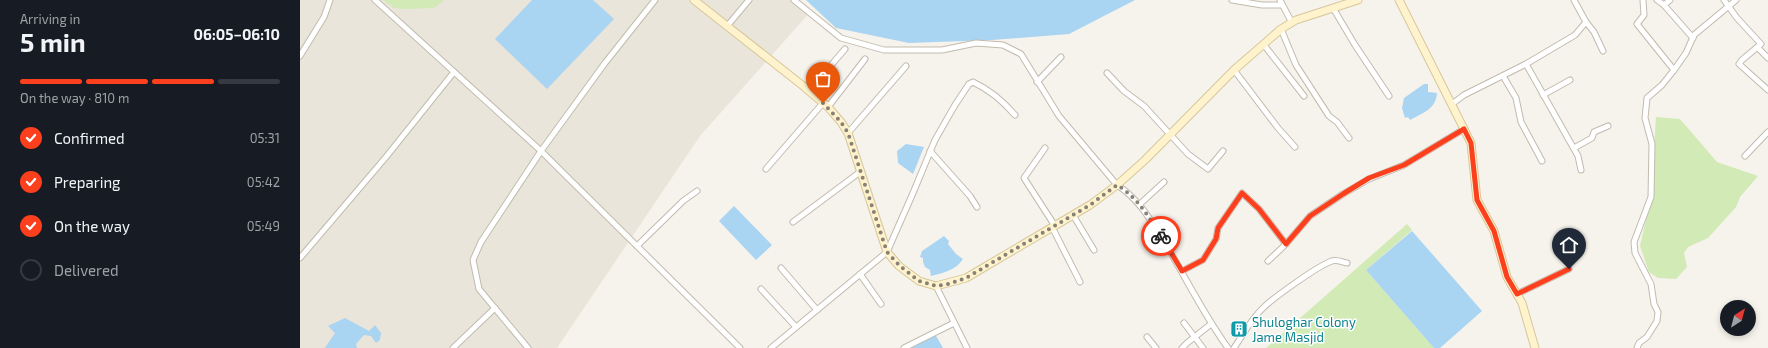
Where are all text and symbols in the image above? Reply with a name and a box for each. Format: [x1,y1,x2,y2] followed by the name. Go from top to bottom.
[20,11,80,27] text: Arriving in
[194,25,280,43] text: 06:05–06:10
[20,26,86,57] text: 5 min
[806,62,840,103] pin
[812,68,834,90] icon: bag
[20,90,130,106] text: On the way · 810 m
[20,127,42,149] icon: check
[54,129,125,147] text: Confirmed
[250,130,280,146] text: 05:31
[20,171,42,193] icon: check
[54,173,120,191] text: Preparing
[247,174,280,190] text: 05:42
[20,215,42,237] icon: check
[1141,216,1181,256] courier
[54,217,130,235] text: On the way
[247,218,280,234] text: 05:49
[1150,225,1172,247] icon: bike
[1552,228,1586,269] pin
[1558,234,1580,256] icon: home
[54,261,119,279] text: Delivered
[1720,300,1756,336] north arrow
[1720,300,1756,336] map controls
[1252,314,1356,345] place label: Shuloghar Colony Jame Masjid
[1229,319,1249,339] building icon: Shuloghar Colony Jame Masjid

